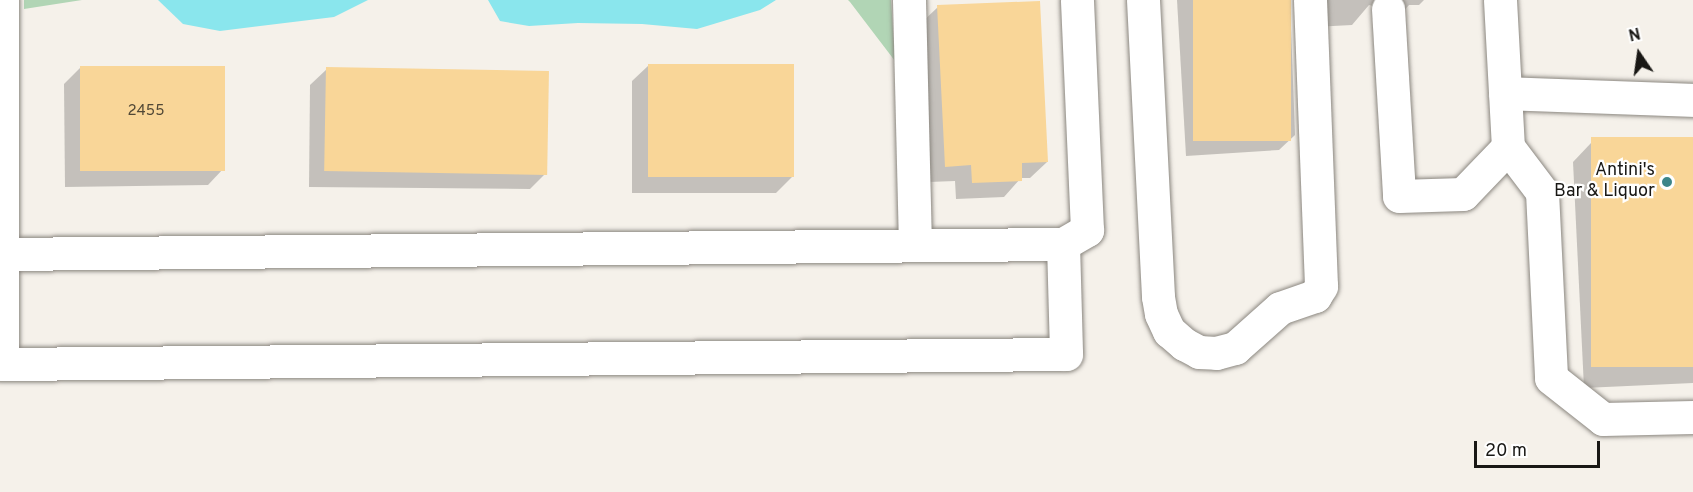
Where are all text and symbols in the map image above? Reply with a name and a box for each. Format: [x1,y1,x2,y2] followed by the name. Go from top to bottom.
[1609,24,1669,84] north arrow
[1627,25,1643,47] text: N
[128,103,164,121] house number: 2455
[1554,161,1655,204] place label: Antini's Bar & Liquor
[1660,175,1674,189] marker: Antini's Bar & Liquor
[1477,429,1603,467] scale bar
[1485,440,1527,463] text: 20 m

